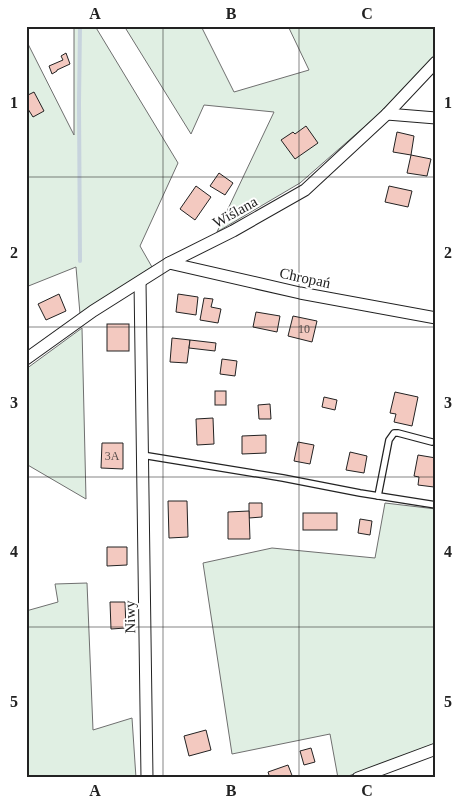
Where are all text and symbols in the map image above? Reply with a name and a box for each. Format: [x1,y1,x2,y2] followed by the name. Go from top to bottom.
[89,5,101,22] text: A
[226,5,237,22] text: B
[361,5,373,22] text: C
[10,94,18,111] text: 1
[444,94,452,111] text: 1
[210,193,260,231] street label: Wiślana
[10,244,18,261] text: 2
[444,244,452,261] text: 2
[278,265,332,291] street label: Chropań
[298,322,310,336] house number: 10
[10,394,18,411] text: 3
[444,394,452,411] text: 3
[105,449,120,463] house number: 3A
[10,543,18,560] text: 4
[444,543,452,560] text: 4
[122,600,138,634] street label: Niwy
[10,693,18,710] text: 5
[444,693,452,710] text: 5
[89,782,101,799] text: A
[226,782,237,799] text: B
[361,782,373,799] text: C

